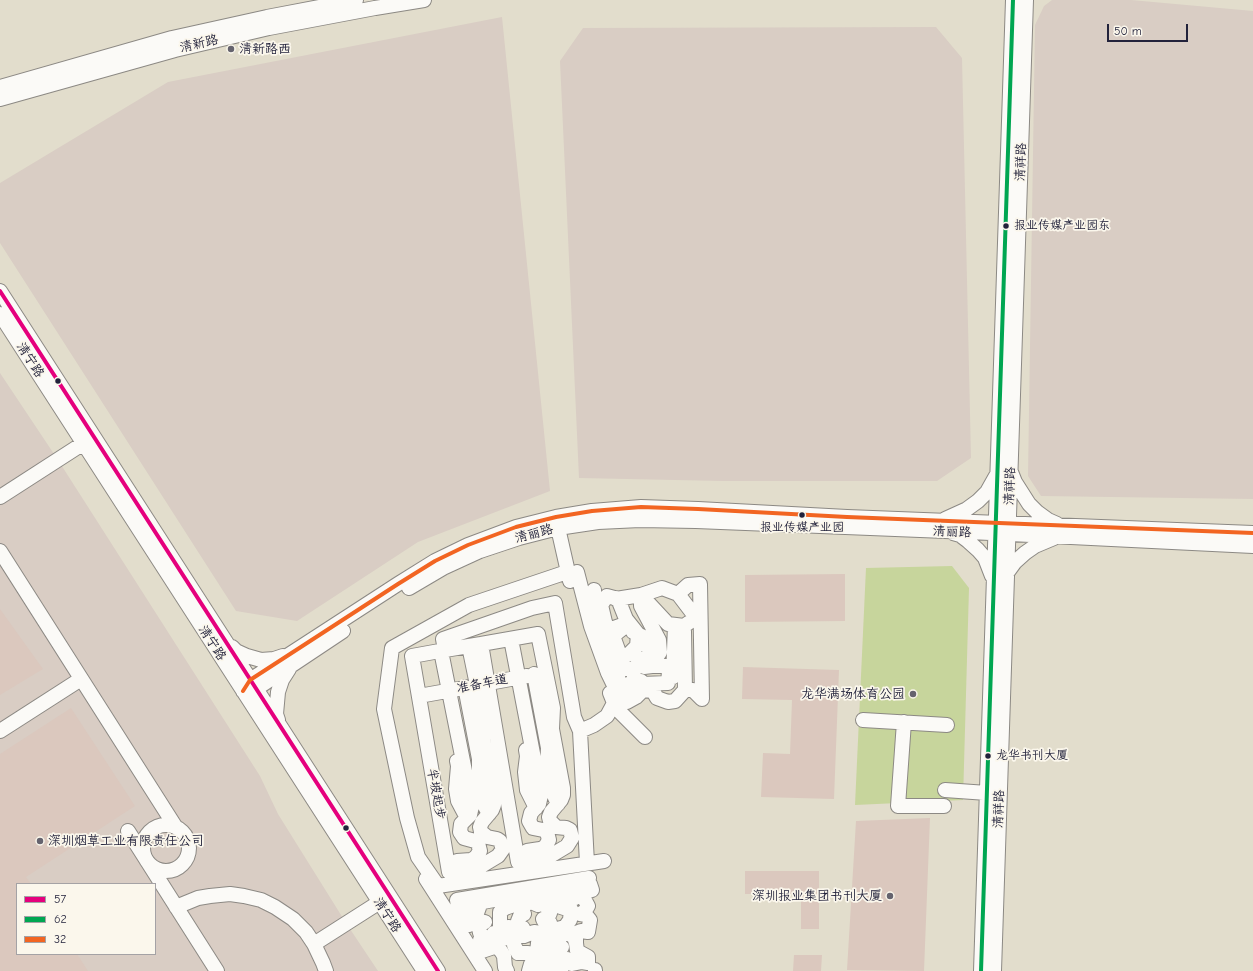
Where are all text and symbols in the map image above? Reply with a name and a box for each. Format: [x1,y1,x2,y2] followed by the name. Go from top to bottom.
[1109,16,1190,42] scale bar
[1114,24,1142,38] text: 50 m
[178,32,220,56] street label: 清新路
[239,41,291,57] place label: 清新路西
[226,44,236,54] marker: 清新路西
[1013,142,1029,182] street label: 清祥路
[1014,219,1110,233] place label: 报业传媒产业园东
[1001,221,1011,231] marker: 报业传媒产业园东
[13,339,47,381] street label: 清宁路
[53,376,63,386] unlabelled marker
[1002,466,1018,506] street label: 清祥路
[797,510,807,520] marker: 报业传媒产业园
[513,521,555,547] street label: 清丽路
[760,521,844,535] place label: 报业传媒产业园
[932,524,972,540] street label: 清丽路
[195,622,229,664] street label: 清宁路
[455,671,509,697] street label: 准备车道
[801,686,905,702] place label: 龙华满场体育公园
[908,689,918,699] marker: 龙华满场体育公园
[996,749,1068,763] place label: 龙华书刊大厦
[983,751,993,761] marker: 龙华书刊大厦
[424,767,448,821] street label: 半坡起步
[991,789,1007,829] street label: 清祥路
[341,823,351,833] unlabelled marker
[48,833,204,849] place label: 深圳烟草工业有限责任公司
[35,836,45,846] marker: 深圳烟草工业有限责任公司
[16,883,156,955] legend
[752,888,882,904] place label: 深圳报业集团书刊大厦
[885,891,895,901] marker: 深圳报业集团书刊大厦
[54,892,66,906] text: 57
[370,894,404,936] street label: 清宁路
[54,912,67,926] text: 62
[54,932,66,946] text: 32

